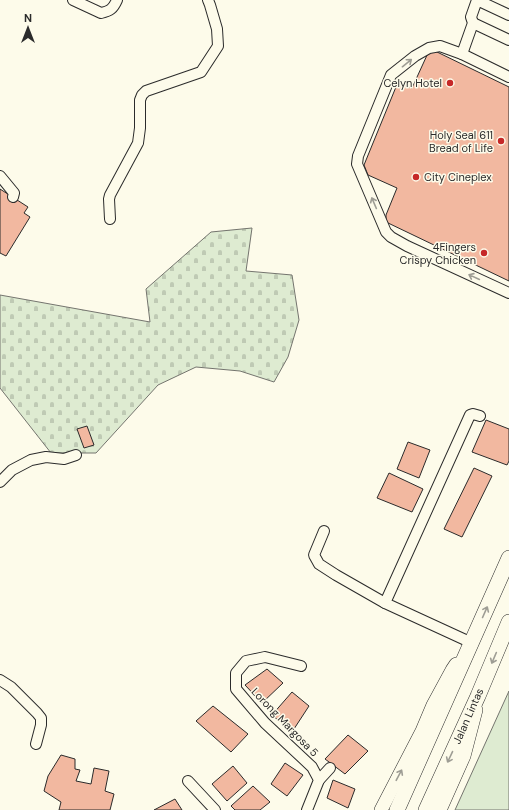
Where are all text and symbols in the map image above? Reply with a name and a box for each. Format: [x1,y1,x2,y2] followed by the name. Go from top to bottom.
[8,8,48,48] north arrow
[24,11,32,25] text: N
[401,58,412,67] one-way arrow
[383,76,442,90] place label: Celyn Hotel
[445,78,455,88] marker: Celyn Hotel
[429,128,493,155] place label: Holy Seal 611 Bread of Life
[496,136,506,146] marker: Holy Seal 611 Bread of Life
[424,170,492,184] place label: City Cineplex
[411,172,421,182] marker: City Cineplex
[369,198,377,210] one-way arrow
[400,240,476,267] place label: 4Fingers Crispy Chicken
[479,248,489,258] marker: 4Fingers Crispy Chicken
[468,273,480,280] one-way arrow
[482,607,489,619] one-way arrow
[490,651,497,663] one-way arrow
[248,685,322,760] street label: Lorong Margosa 5
[449,686,487,746] street label: Jalan Lintas
[446,751,453,763] one-way arrow
[395,769,403,781] one-way arrow

